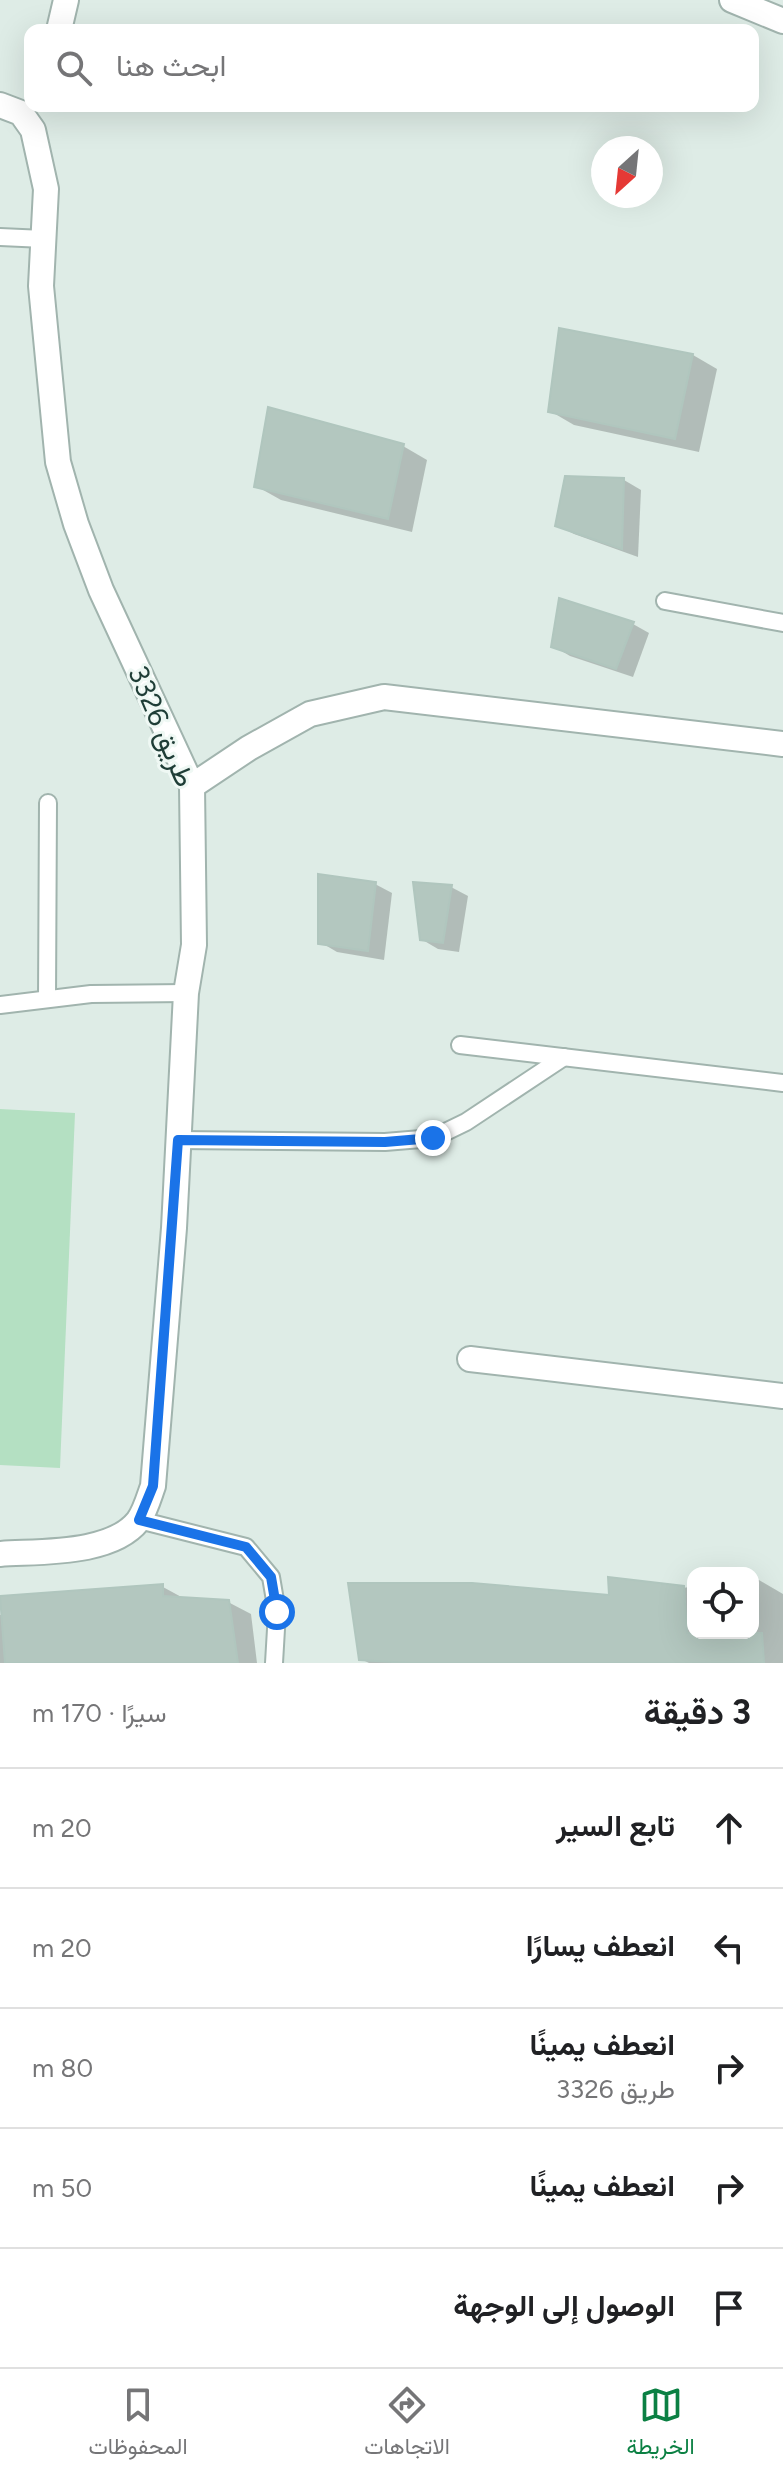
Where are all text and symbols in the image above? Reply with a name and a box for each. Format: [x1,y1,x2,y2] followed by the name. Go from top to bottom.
[24,24,759,112] search box
[52,46,96,90] icon: search
[116,47,226,84] text: ابحث هنا
[591,136,663,208] north arrow
[120,660,203,792] street label: طريق 3326
[415,1120,451,1156] route end
[687,1567,759,1639] map controls
[687,1567,759,1639] button: locate
[259,1594,295,1630] route start
[644,1692,751,1733] text: 3 دقيقة
[32,1697,167,1729] text: سيرًا · 170 m
[707,1806,751,1850] icon: ahead
[556,1807,675,1844] text: تابع السير
[32,1812,92,1844] text: 20 m
[707,1926,751,1970] icon: left
[526,1927,675,1964] text: انعطف يسارًا
[32,1932,92,1964] text: 20 m
[530,2026,675,2063] text: انعطف يمينًا
[707,2046,751,2090] icon: right
[32,2052,93,2084] text: 80 m
[556,2073,675,2105] text: طريق 3326
[707,2166,751,2210] icon: right
[530,2167,675,2204] text: انعطف يمينًا
[32,2172,92,2204] text: 50 m
[707,2286,751,2330] icon: arrive
[453,2287,675,2324] text: الوصول إلى الوجهة
[88,2383,188,2466] tab: المحفوظات
[364,2383,450,2466] tab: الاتجاهات
[627,2383,695,2466] tab: الخريطة

